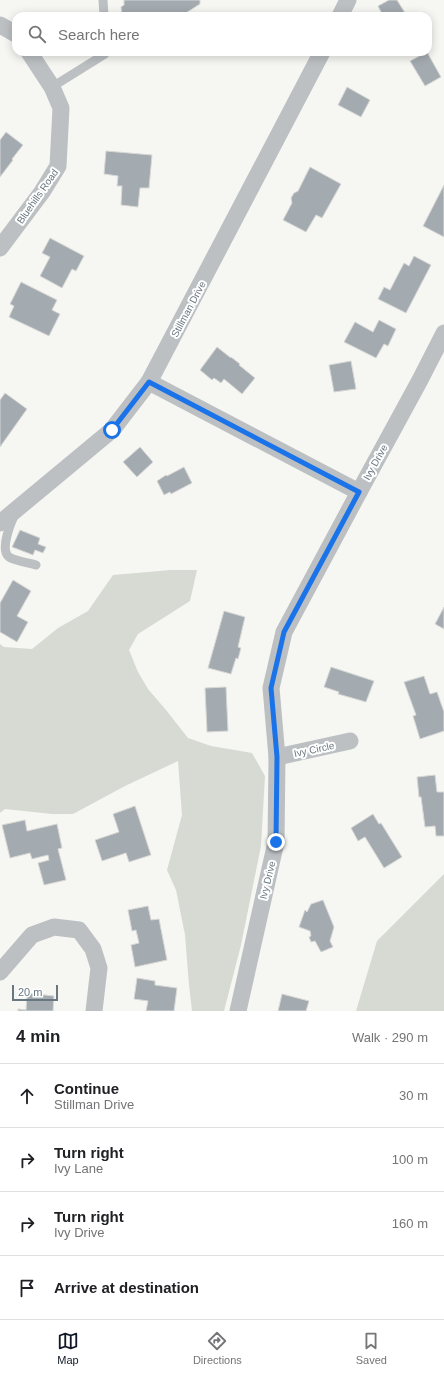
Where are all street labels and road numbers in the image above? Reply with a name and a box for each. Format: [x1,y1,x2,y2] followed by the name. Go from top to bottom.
[15,167,60,226] street label: Bluehills Road
[169,279,208,339] street label: Stillman Drive
[361,442,390,482] street label: Ivy Drive
[293,740,336,759] street label: Ivy Circle
[257,860,278,900] street label: Ivy Drive

